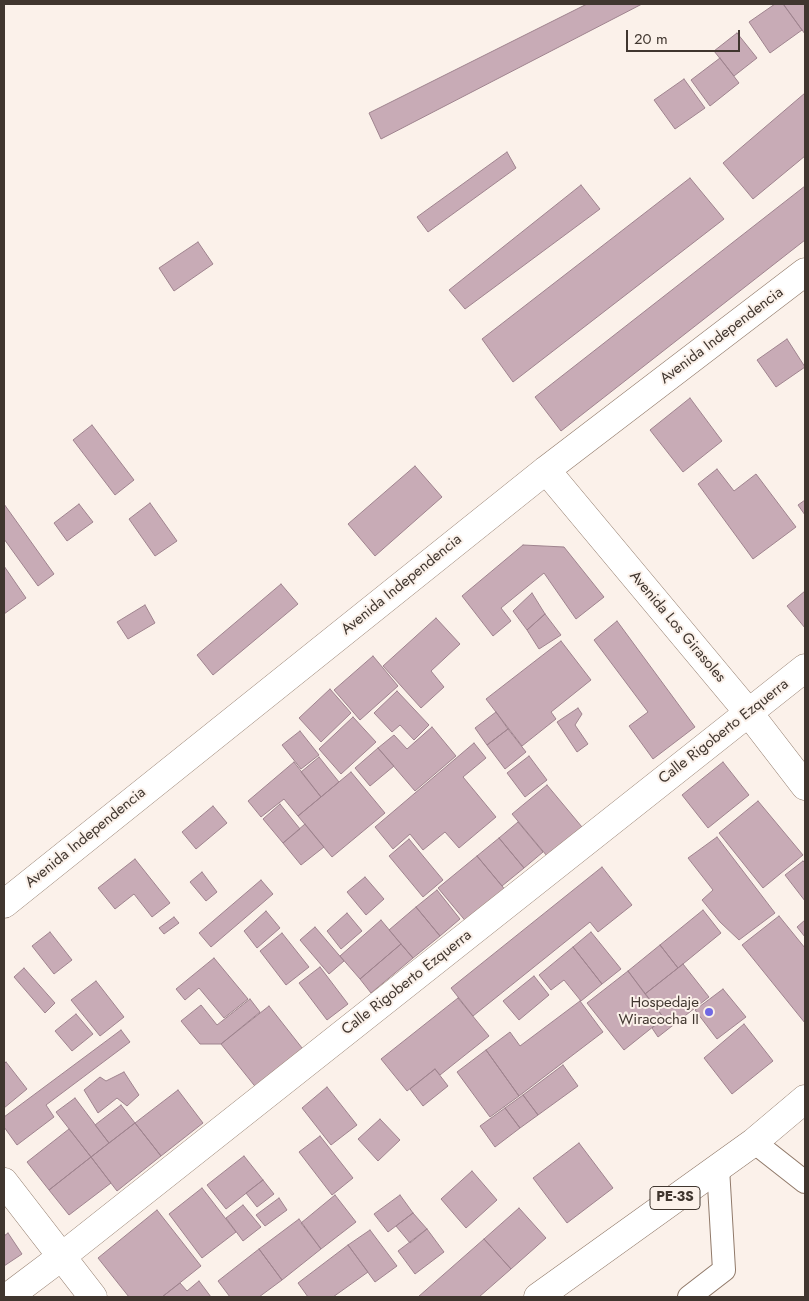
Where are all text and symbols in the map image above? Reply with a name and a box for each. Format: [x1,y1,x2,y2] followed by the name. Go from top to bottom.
[629,20,743,52] scale bar
[634,28,668,50] text: 20 m
[657,284,787,388] street label: Avenida Independencia
[338,531,466,639] street label: Avenida Independencia
[625,568,729,686] street label: Avenida Los Girasoles
[655,676,793,788] street label: Calle Rigoberto Ezquerra
[22,784,150,892] street label: Avenida Independencia
[338,927,476,1039] street label: Calle Rigoberto Ezquerra
[618,994,699,1029] place label: Hospedaje Wiracocha II
[703,1006,715,1018] marker: Hospedaje Wiracocha II
[650,1186,700,1210] road number: PE-3S

